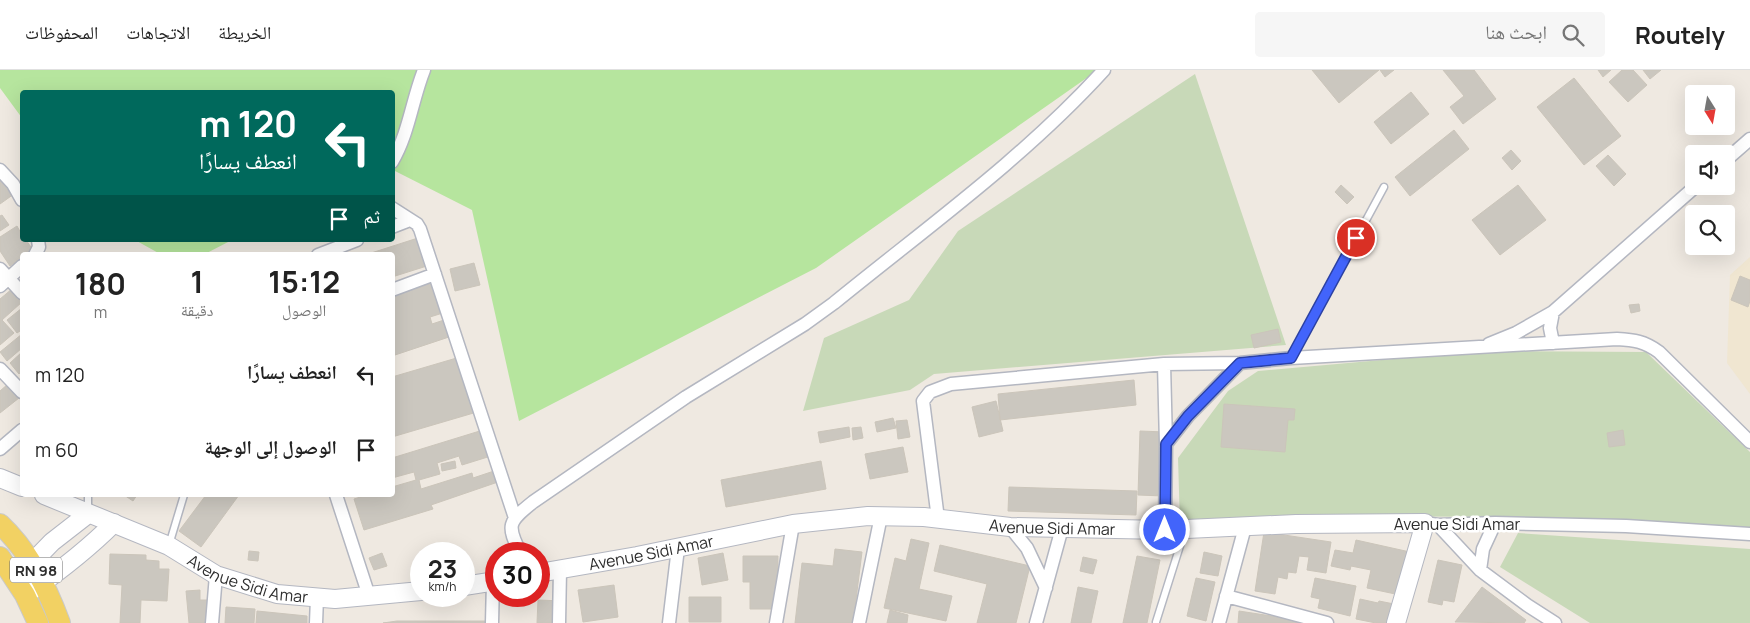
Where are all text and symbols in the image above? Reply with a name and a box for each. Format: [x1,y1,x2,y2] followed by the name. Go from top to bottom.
[1255,12,1605,57] search box
[1635,18,1725,51] text: Routely
[1485,19,1547,45] text: ابحث هنا
[25,20,98,44] text: المحفوظات
[126,20,190,44] text: الاتجاهات
[218,20,271,44] text: الخريطة
[1559,21,1587,49] icon: search
[1685,85,1735,135] north arrow
[1685,85,1735,255] map controls
[199,100,297,148] text: 120 m
[315,110,380,175] icon: left
[1685,145,1735,195] button: sound
[199,146,297,176] text: انعطف يسارًا
[363,203,380,229] text: ثم
[325,205,353,233] icon: arrive
[1685,205,1735,255] button: search
[1335,217,1377,259] pin
[1342,224,1370,252] icon: arrive
[191,261,204,302] text: 1
[268,261,340,302] text: 15:12
[75,263,126,304] text: 180
[181,299,213,321] text: دقيقة
[282,299,326,321] text: الوصول
[94,301,107,323] text: m
[247,359,337,385] text: انعطف يسارًا
[352,361,380,389] icon: left
[35,362,85,388] text: 120 m
[204,434,337,460] text: الوصول إلى الوجهة
[352,436,380,464] icon: arrive
[35,437,78,463] text: 60 m
[1138,503,1190,555] position arrow
[1394,513,1520,535] street label: Avenue Sidi Amar
[988,514,1116,540] street label: Avenue Sidi Amar
[587,530,716,575] street label: Avenue Sidi Amar
[485,542,550,607] speed limit sign: 30
[183,549,309,608] street label: Avenue Sidi Amar
[428,551,457,586] text: 23
[10,558,62,582] road number: RN 98
[429,578,456,595] text: km/h

